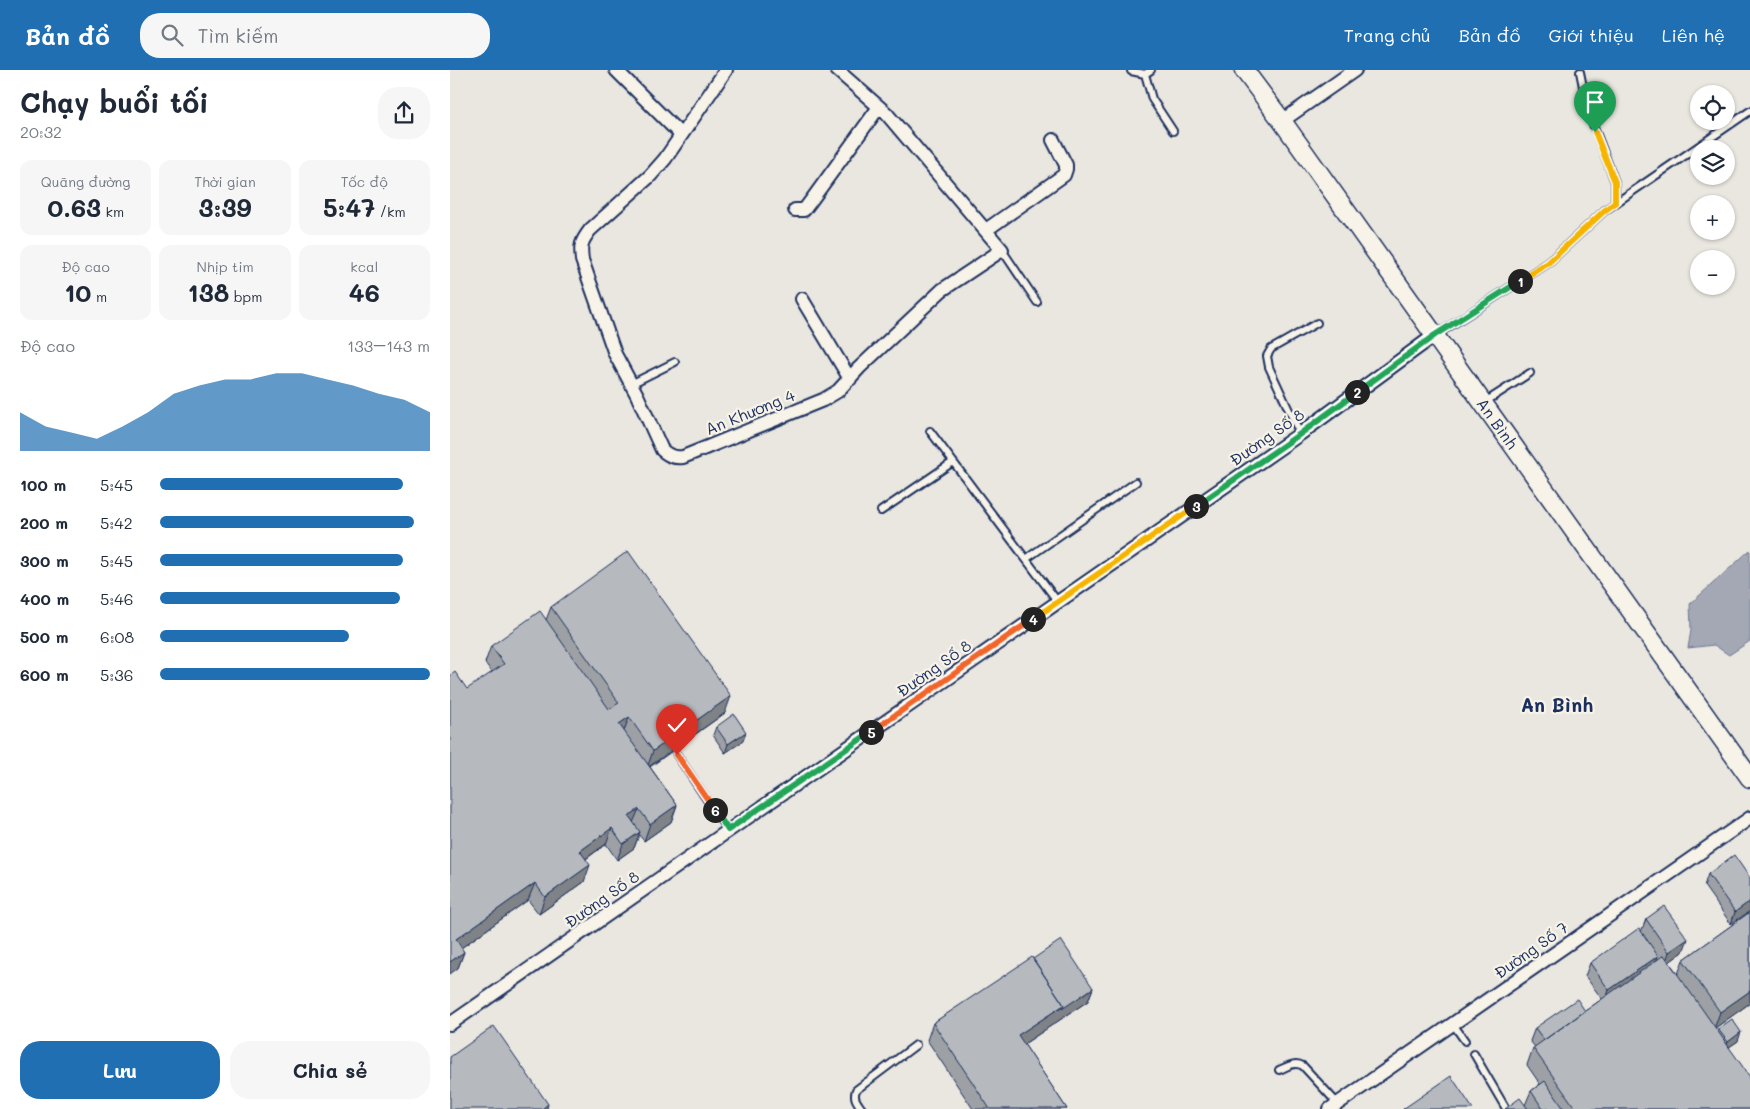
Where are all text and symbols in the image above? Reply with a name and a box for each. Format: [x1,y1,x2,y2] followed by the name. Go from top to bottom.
[140,13,490,58] search box
[25,20,110,51] text: Bản đồ
[158,21,186,49] icon: search
[198,23,278,48] text: Tìm kiếm
[1344,23,1431,47] text: Trang chủ
[1459,23,1520,47] text: Bản đồ
[1548,23,1634,47] text: Giới thiệu
[1662,23,1725,47] text: Liên hệ
[1574,81,1616,132] pin
[20,84,209,120] text: Chạy buổi tối
[1690,85,1735,295] map controls
[1690,85,1735,130] button: locate
[378,87,430,139] button: share
[1581,88,1609,116] icon: arrive
[20,121,62,142] text: 20:32
[1690,140,1735,185] button: layers
[41,172,130,191] text: Quãng đường
[194,172,256,191] text: Thời gian
[341,172,388,191] text: Tốc độ
[47,191,101,223] text: 0.63
[199,191,251,223] text: 3:39
[323,191,375,223] text: 5:47
[1690,195,1735,240] button: +
[101,202,124,221] text: km
[375,202,406,221] text: /km
[1690,250,1735,295] button: −
[62,257,110,276] text: Độ cao
[196,257,254,276] text: Nhịp tim
[350,257,378,276] text: kcal
[1508,268,1532,294] pin: 1
[1517,272,1524,291] text: 1
[64,276,91,308] text: 10
[188,276,229,308] text: 138
[349,276,380,308] text: 46
[91,287,107,306] text: m
[229,287,262,306] text: bpm
[20,335,75,356] text: Độ cao
[347,335,430,356] text: 133–143 m
[1344,380,1370,404] pin: 2
[1354,383,1361,402] text: 2
[702,384,798,439] street label: An Khương 4
[1473,394,1523,453] street label: An Bình
[1225,403,1308,470] street label: Đường Số 8
[20,474,66,495] text: 100 m
[100,474,133,495] text: 5:45
[1184,494,1208,518] pin: 3
[1192,497,1201,516] text: 3
[20,512,68,533] text: 200 m
[100,512,133,533] text: 5:42
[20,550,69,571] text: 300 m
[100,550,133,571] text: 5:45
[20,588,69,609] text: 400 m
[100,588,133,609] text: 5:46
[1020,606,1046,632] pin: 4
[1029,610,1038,629] text: 4
[20,626,68,647] text: 500 m
[100,626,134,647] text: 6:08
[892,634,975,701] street label: Đường Số 8
[20,664,69,685] text: 600 m
[100,664,133,685] text: 5:36
[1521,692,1593,717] district label: An Bình
[656,704,698,755] pin
[663,711,691,739] icon: check
[858,720,884,744] pin: 5
[867,723,876,742] text: 5
[702,798,728,822] pin: 6
[711,801,720,820] text: 6
[560,865,643,932] street label: Đường Số 8
[1490,916,1572,983] street label: Đường Số 7
[20,1041,220,1099] button: Lưu
[230,1041,430,1099] button: Chia sẻ

